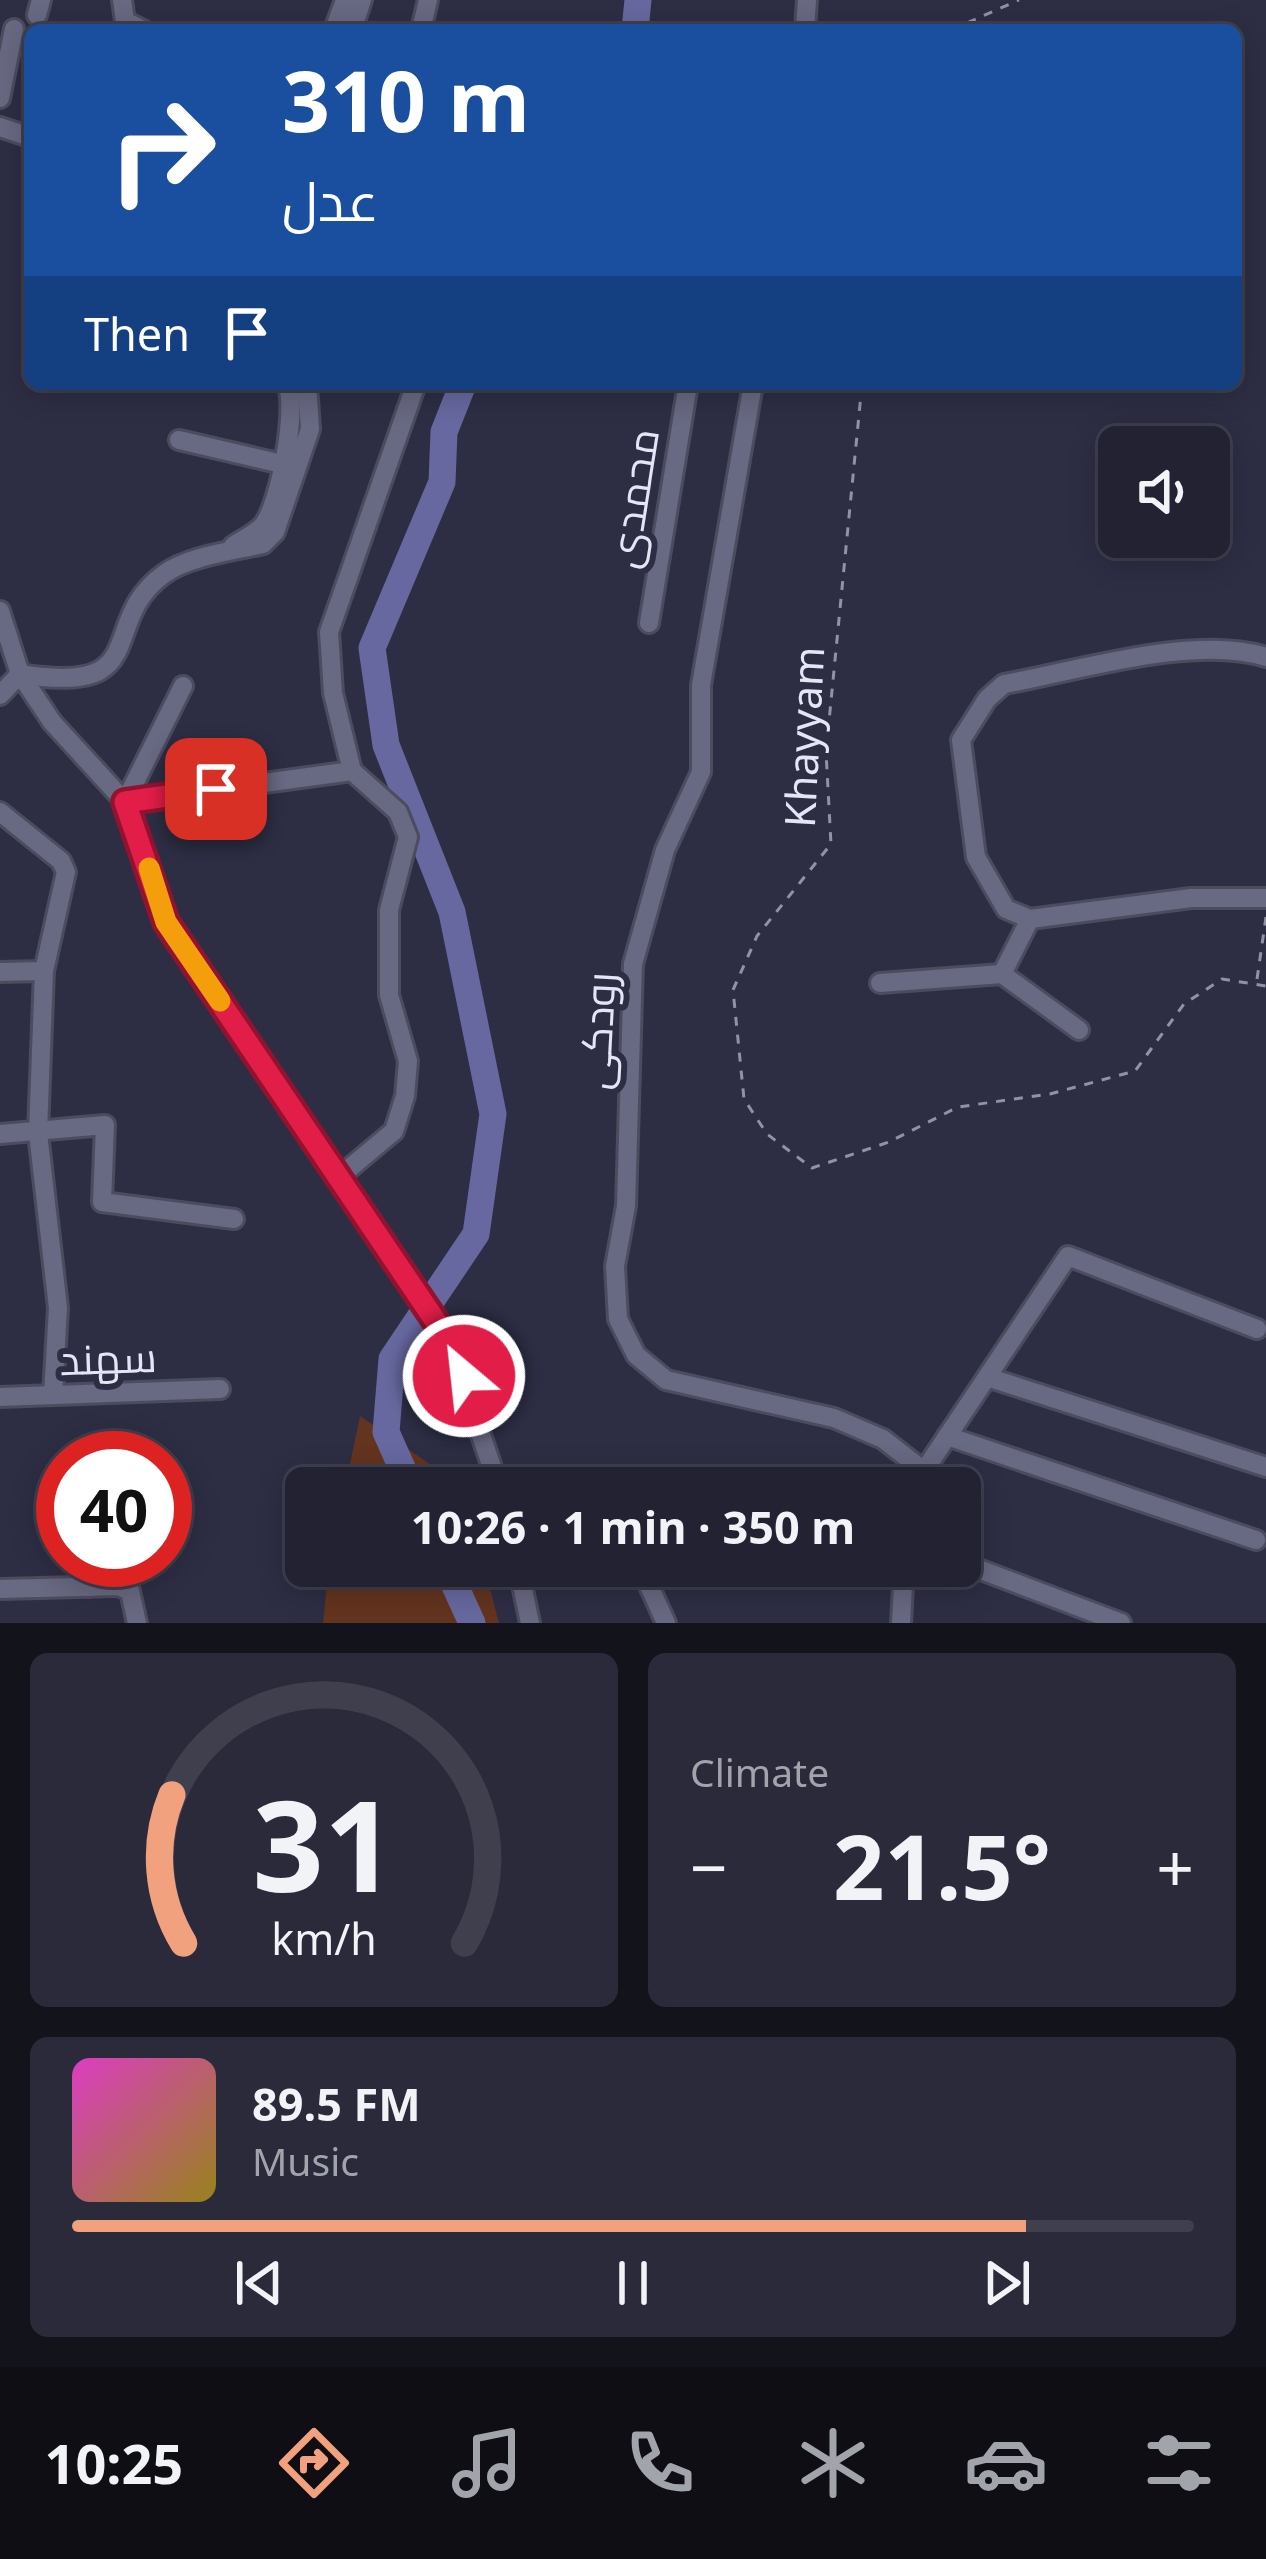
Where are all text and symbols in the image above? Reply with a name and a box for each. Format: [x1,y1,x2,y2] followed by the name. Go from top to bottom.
[282,42,530,157] text: 310 m
[84,72,240,228] icon: right
[282,163,379,237] text: عدل
[214,300,280,366] icon: arrive
[84,303,190,364] text: Then
[593,424,671,572] street label: محمدی
[1098,426,1230,558] map controls
[1098,426,1230,558] button: sound
[770,645,836,829] street label: Khayyam
[165,738,267,840] pin
[183,756,249,822] icon: arrive
[564,971,628,1091] street label: رودکی
[401,1313,527,1439] position arrow
[58,1327,158,1387] street label: سهند
[36,1431,192,1587] speed limit sign: 40
[411,1496,855,1557] text: 10:26 · 1 min · 350 m
[690,1745,829,1798] text: Climate
[253,1759,395,1929] text: 31
[833,1804,1051,1926] text: 21.5°
[690,1821,728,1911] text: −
[1156,1821,1194,1911] text: +
[271,1909,377,1968] text: km/h
[252,2073,421,2134] text: 89.5 FM
[252,2134,359,2187] text: Music
[226,2250,292,2316] icon: previous
[600,2250,666,2316] icon: pause
[974,2250,1040,2316] icon: next
[272,2421,356,2505] icon: directions
[445,2421,529,2505] icon: music
[618,2421,702,2505] icon: phone
[791,2421,875,2505] icon: climate
[964,2421,1048,2505] icon: car
[1137,2421,1221,2505] icon: filters
[45,2426,183,2500] text: 10:25

